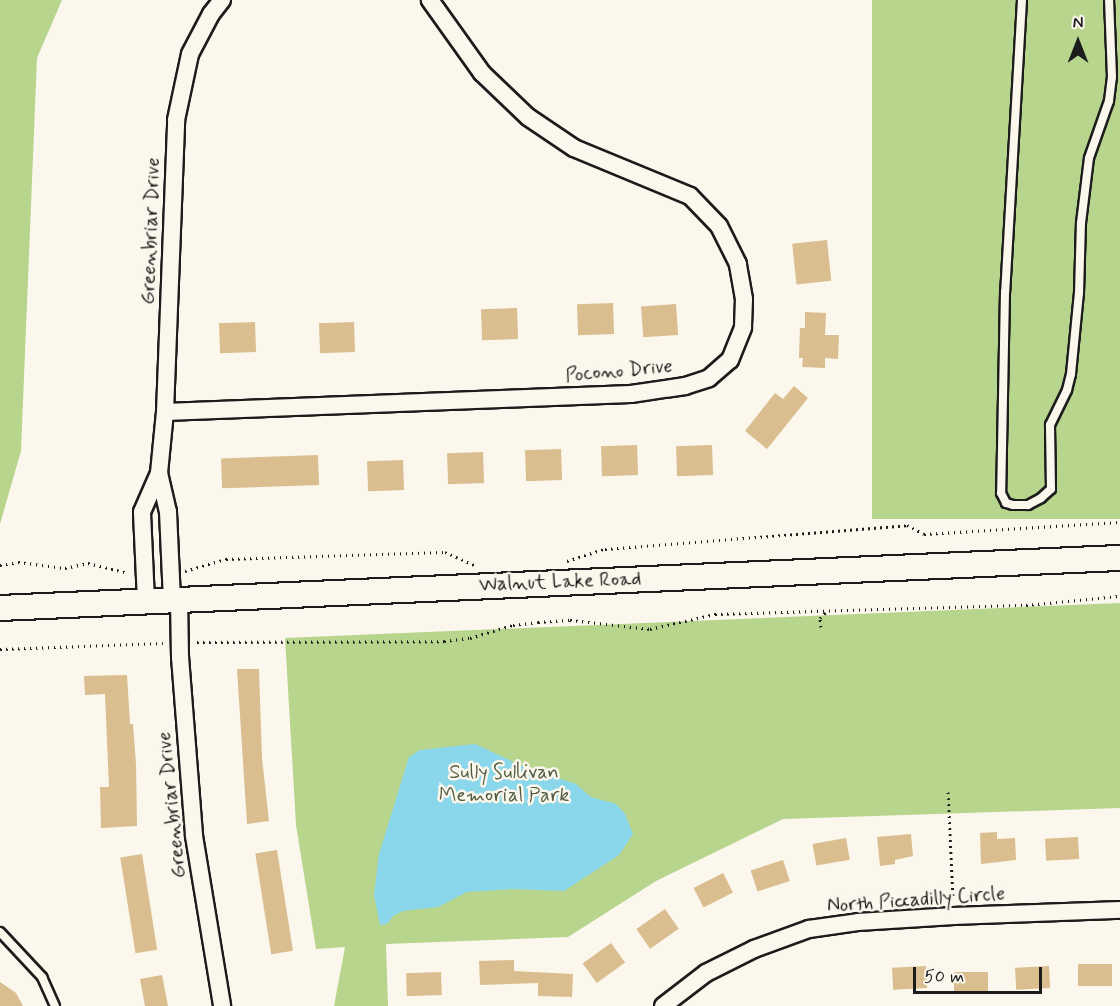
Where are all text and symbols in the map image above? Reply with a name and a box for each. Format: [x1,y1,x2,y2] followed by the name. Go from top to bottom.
[1048,12,1108,72] north arrow
[1073,13,1083,34] text: N
[136,157,166,305] street label: Greenbriar Drive
[564,354,674,388] street label: Pocono Drive
[479,567,641,597] street label: Walnut Lake Road
[152,731,192,879] street label: Greenbriar Drive
[439,761,569,808] park label: Sully Sullivan Memorial Park
[825,882,1007,918] street label: North Piccadilly Circle
[916,955,1045,993] scale bar
[924,965,964,989] text: 50 m

